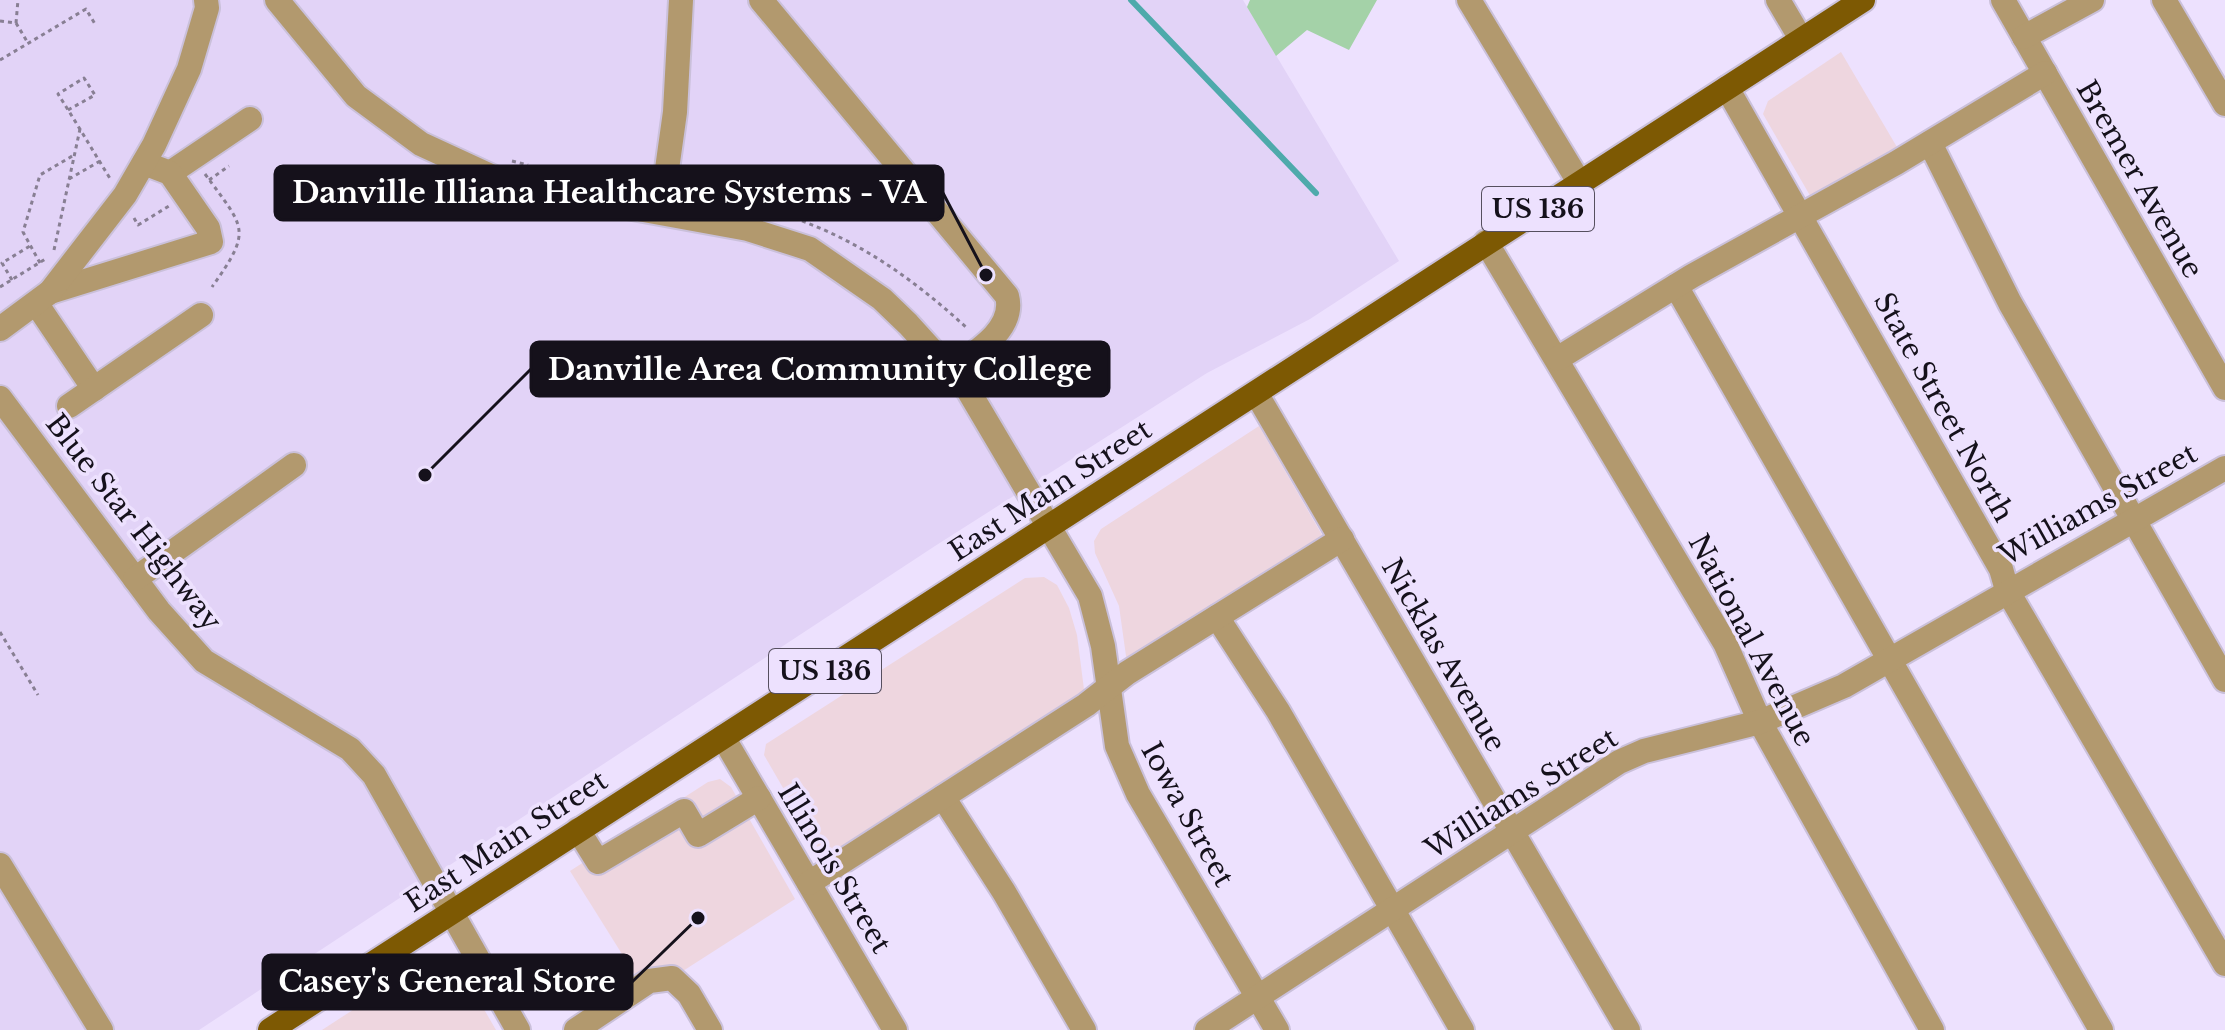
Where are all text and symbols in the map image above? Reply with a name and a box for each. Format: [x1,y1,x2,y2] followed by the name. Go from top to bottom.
[2069,74,2210,284] street label: Bremer Avenue
[275,166,943,220] callout: Danville Illiana Healthcare Systems - VA
[292,174,928,211] text: Danville Illiana Healthcare Systems - VA
[1482,187,1594,231] road number: US 136
[1866,286,2021,528] street label: State Street North
[531,342,1109,396] callout: Danville Area Community College
[548,351,1092,388] text: Danville Area Community College
[38,407,229,638] street label: Blue Star Highway
[942,412,1158,569] street label: East Main Street
[1992,435,2204,574] street label: Williams Street
[1681,528,1822,752] street label: National Avenue
[1374,552,1513,758] street label: Nicklas Avenue
[769,649,881,693] road number: US 136
[1418,720,1624,867] street label: Williams Street
[1134,736,1242,893] street label: Iowa Street
[398,763,614,920] street label: East Main Street
[770,777,899,960] street label: Illinois Street
[263,955,632,1009] callout: Casey's General Store
[278,963,616,1000] text: Casey's General Store

